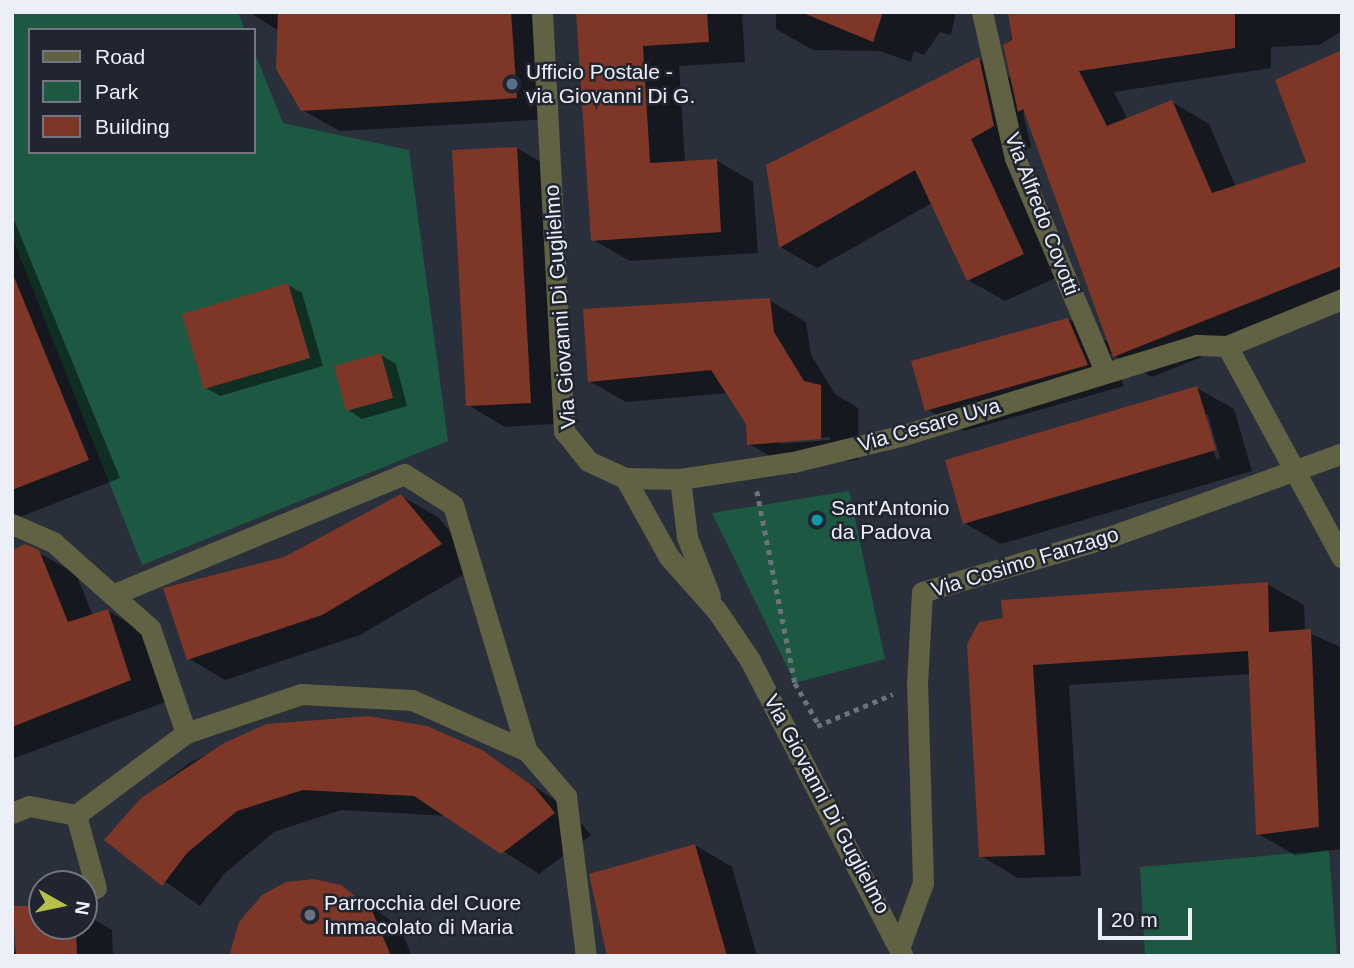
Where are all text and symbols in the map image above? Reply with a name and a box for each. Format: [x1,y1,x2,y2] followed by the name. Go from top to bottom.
[28,28,256,154] legend
[95,45,145,68] text: Road
[526,59,695,109] place label: Ufficio Postale - via Giovanni Di G.
[504,76,520,92] marker: Ufficio Postale - via Giovanni Di G.
[95,80,138,103] text: Park
[95,115,170,138] text: Building
[999,128,1085,300] street label: Via Alfredo Covotti
[539,184,581,430] street label: Via Giovanni Di Guglielmo
[855,393,1003,457] street label: Via Cesare Uva
[831,495,949,545] place label: Sant'Antonio da Padova
[809,512,825,528] marker: Sant'Antonio da Padova
[928,522,1122,602] street label: Via Cosimo Fanzago
[758,690,896,918] street label: Via Giovanni Di Guglielmo
[28,870,98,940] north arrow
[324,890,521,940] place label: Parrocchia del Cuore Immacolato di Maria
[1102,894,1196,938] scale bar
[71,900,94,916] text: N
[302,907,318,923] marker: Parrocchia del Cuore Immacolato di Maria
[1111,908,1158,931] text: 20 m

